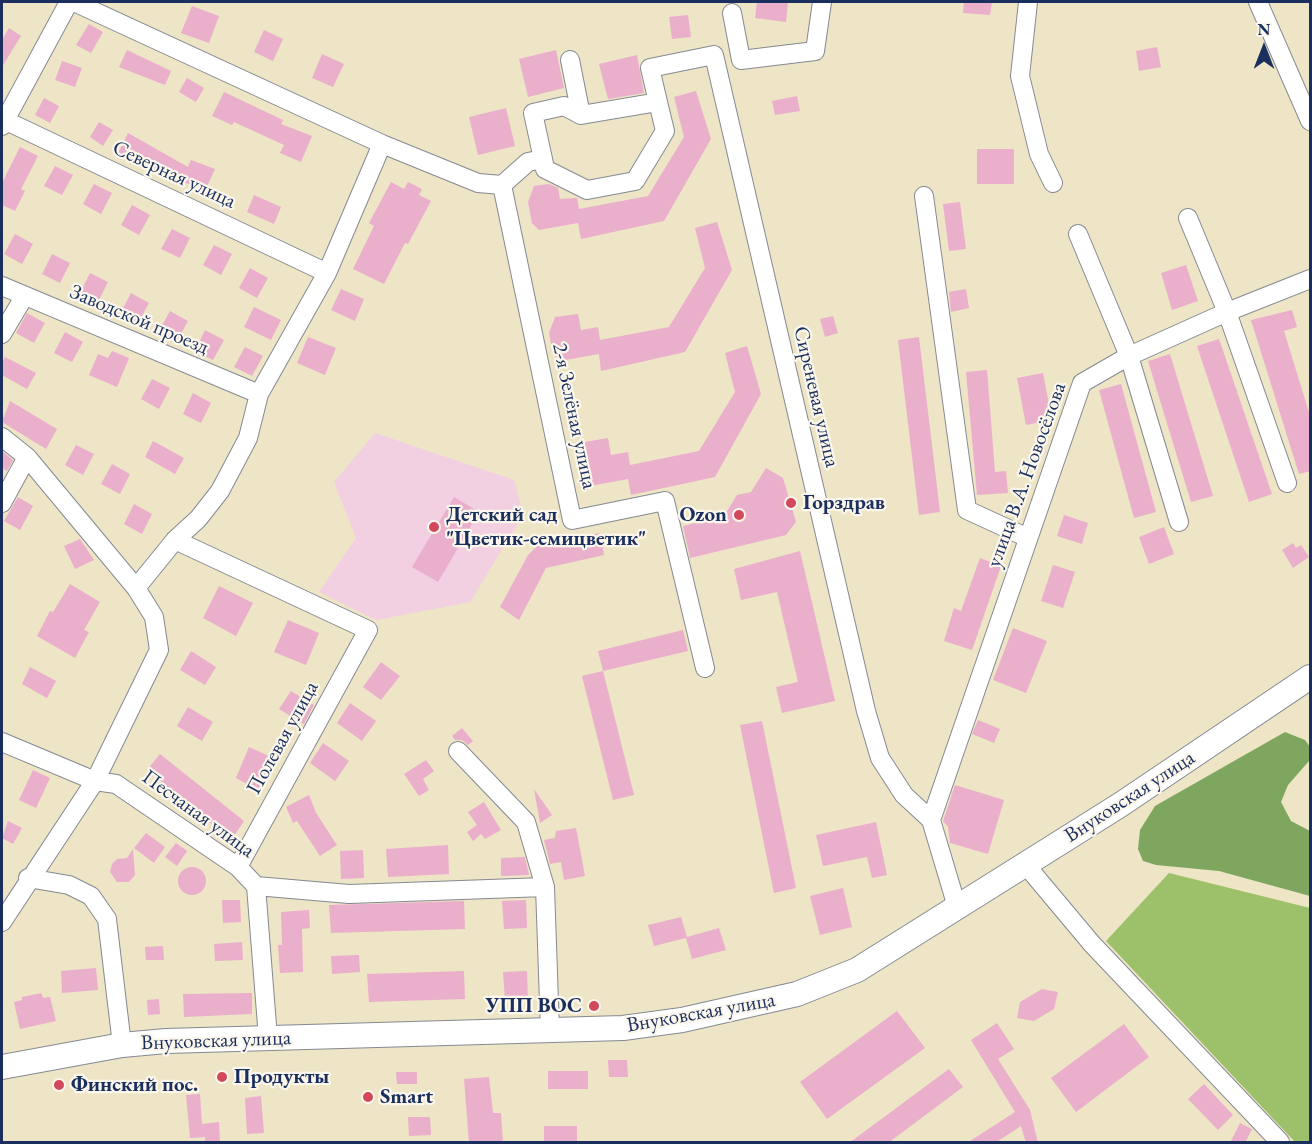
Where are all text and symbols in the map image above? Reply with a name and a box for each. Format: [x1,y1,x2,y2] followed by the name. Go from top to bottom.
[1234,18,1294,78] north arrow
[1258,19,1270,40] text: N
[108,135,240,215] street label: Северная улица
[66,279,212,361] street label: Заводской проезд
[788,324,844,470] street label: Сиреневая улица
[546,341,602,491] street label: 2-я Зелёная улица
[982,379,1072,571] street label: улица В.А. Новосёлова
[803,490,885,516] place label: Горздрав
[784,496,798,510] marker: Горздрав
[446,502,646,552] place label: Детский сад "Цветик-семицветик"
[679,502,727,528] place label: Ozon
[732,508,746,522] marker: Ozon
[427,520,441,534] marker: Детский сад "Цветик-семицветик"
[242,677,324,799] street label: Полевая улица
[1060,745,1200,849] street label: Внуковская улица
[137,765,259,863] street label: Песчаная улица
[625,988,777,1038] street label: Внуковская улица
[485,993,582,1019] place label: УПП ВОС
[587,999,601,1013] marker: УПП ВОС
[140,1026,292,1056] street label: Внуковская улица
[234,1064,329,1090] place label: Продукты
[215,1070,229,1084] marker: Продукты
[71,1072,198,1098] place label: Финский пос.
[52,1078,66,1092] marker: Финский пос.
[380,1084,433,1110] place label: Smart
[361,1090,375,1104] marker: Smart

